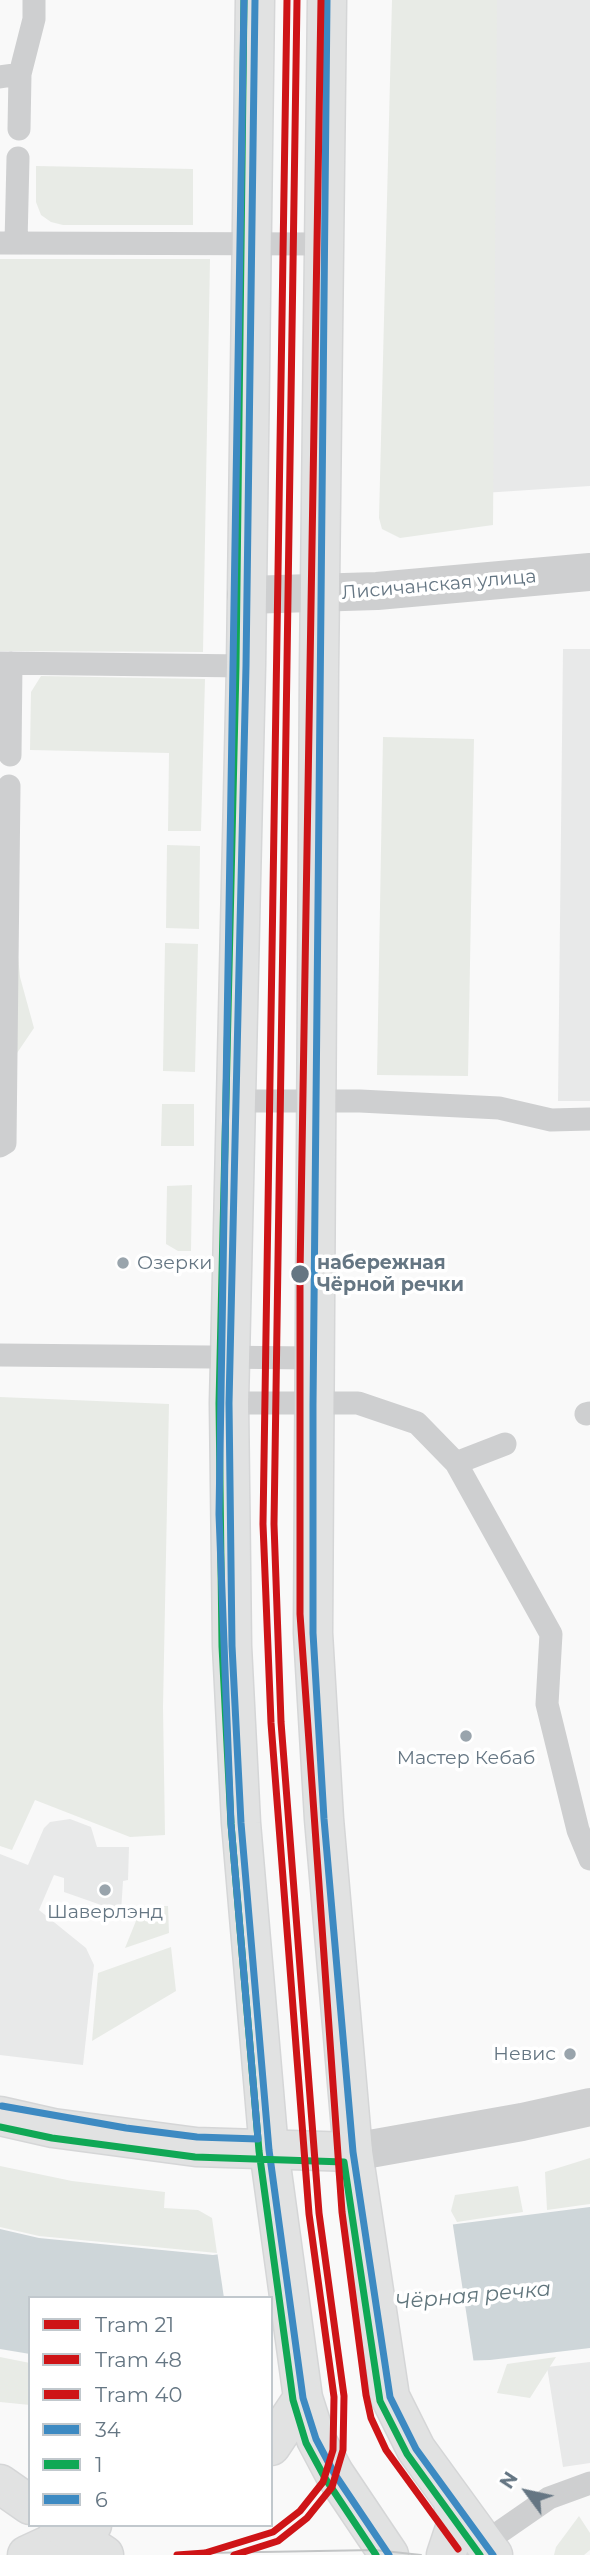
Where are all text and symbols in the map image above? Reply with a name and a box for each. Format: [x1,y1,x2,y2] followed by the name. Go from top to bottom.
[341,565,537,605] street label: Лисичанская улица
[137,1252,212,1274] place label: Озерки
[317,1252,464,1296] place label: набережная Чёрной речки
[115,1255,131,1271] marker: Озерки
[289,1263,311,1285] marker: набережная Чёрной речки
[458,1728,474,1744] marker: Мастер Кебаб
[397,1747,535,1769] place label: Мастер Кебаб
[97,1882,113,1898] marker: Шаверлэнд
[47,1901,163,1923] place label: Шаверлэнд
[493,2043,556,2065] place label: Невис
[562,2046,578,2062] marker: Невис
[394,2277,552,2315] water label: Чёрная речка
[28,2296,273,2527] legend
[95,2312,174,2337] text: Tram 21
[95,2347,182,2372] text: Tram 48
[95,2382,182,2407] text: Tram 40
[95,2417,121,2442] text: 34
[95,2452,103,2477] text: 1
[492,2457,562,2527] north arrow
[495,2468,523,2493] text: N
[95,2487,108,2512] text: 6

